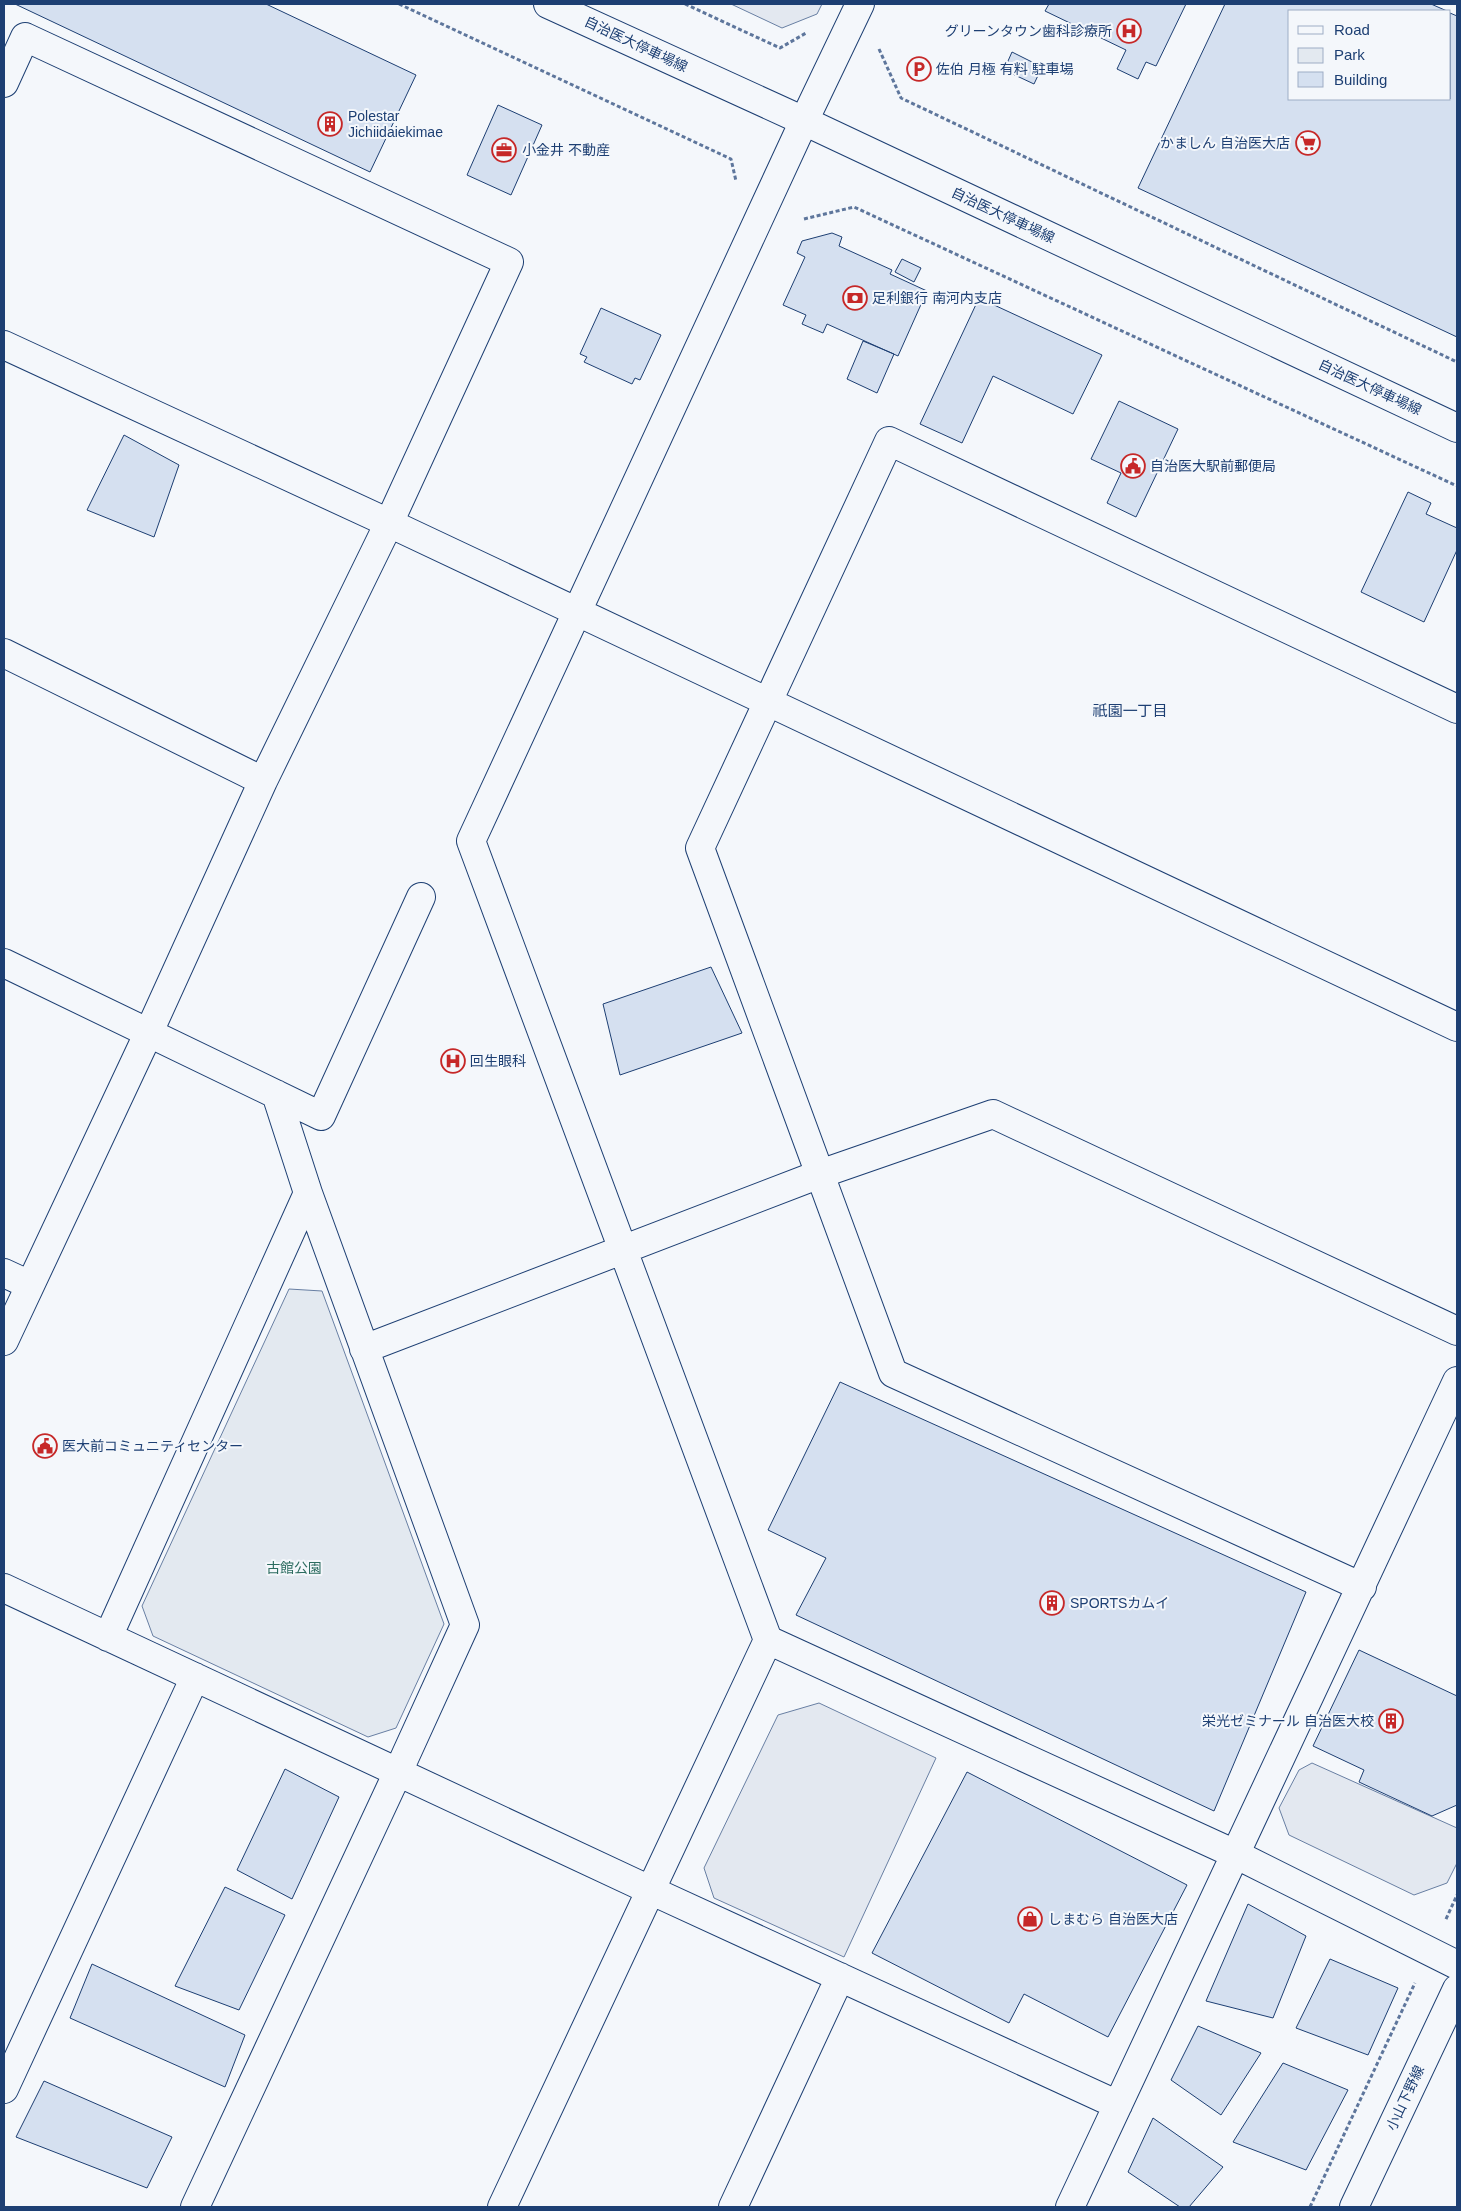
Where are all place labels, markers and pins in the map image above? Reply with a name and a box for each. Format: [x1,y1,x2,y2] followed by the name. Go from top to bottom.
[1116,18,1142,44] hospital icon: グリーンタウン歯科診療所
[945,23,1112,39] place label: グリーンタウン歯科診療所
[906,56,932,82] parking icon: 佐伯 月極 有料 駐車場
[936,61,1074,77] place label: 佐伯 月極 有料 駐車場
[348,108,443,140] place label: Polestar Jichiidaiekimae
[317,111,343,137] building icon: Polestar Jichiidaiekimae
[1295,130,1321,156] supermarket icon: かましん 自治医大店
[1160,135,1290,151] place label: かましん 自治医大店
[491,137,517,163] office icon: 小金井 不動産
[522,142,610,158] place label: 小金井 不動産
[842,285,868,311] bank icon: 足利銀行 南河内支店
[872,290,1002,306] place label: 足利銀行 南河内支店
[1120,453,1146,479] public building icon: 自治医大駅前郵便局
[1150,458,1276,474] place label: 自治医大駅前郵便局
[440,1048,466,1074] hospital icon: 回生眼科
[470,1053,526,1069] place label: 回生眼科
[32,1433,58,1459] public building icon: 医大前コミュニティセンター
[62,1438,243,1454] place label: 医大前コミュニティセンター
[1039,1590,1065,1616] building icon: SPORTSカムイ
[1070,1595,1169,1611] place label: SPORTSカムイ
[1378,1708,1404,1734] building icon: 栄光ゼミナール 自治医大校
[1202,1713,1374,1729] place label: 栄光ゼミナール 自治医大校
[1017,1906,1043,1932] shop icon: しまむら 自治医大店
[1048,1911,1178,1927] place label: しまむら 自治医大店

